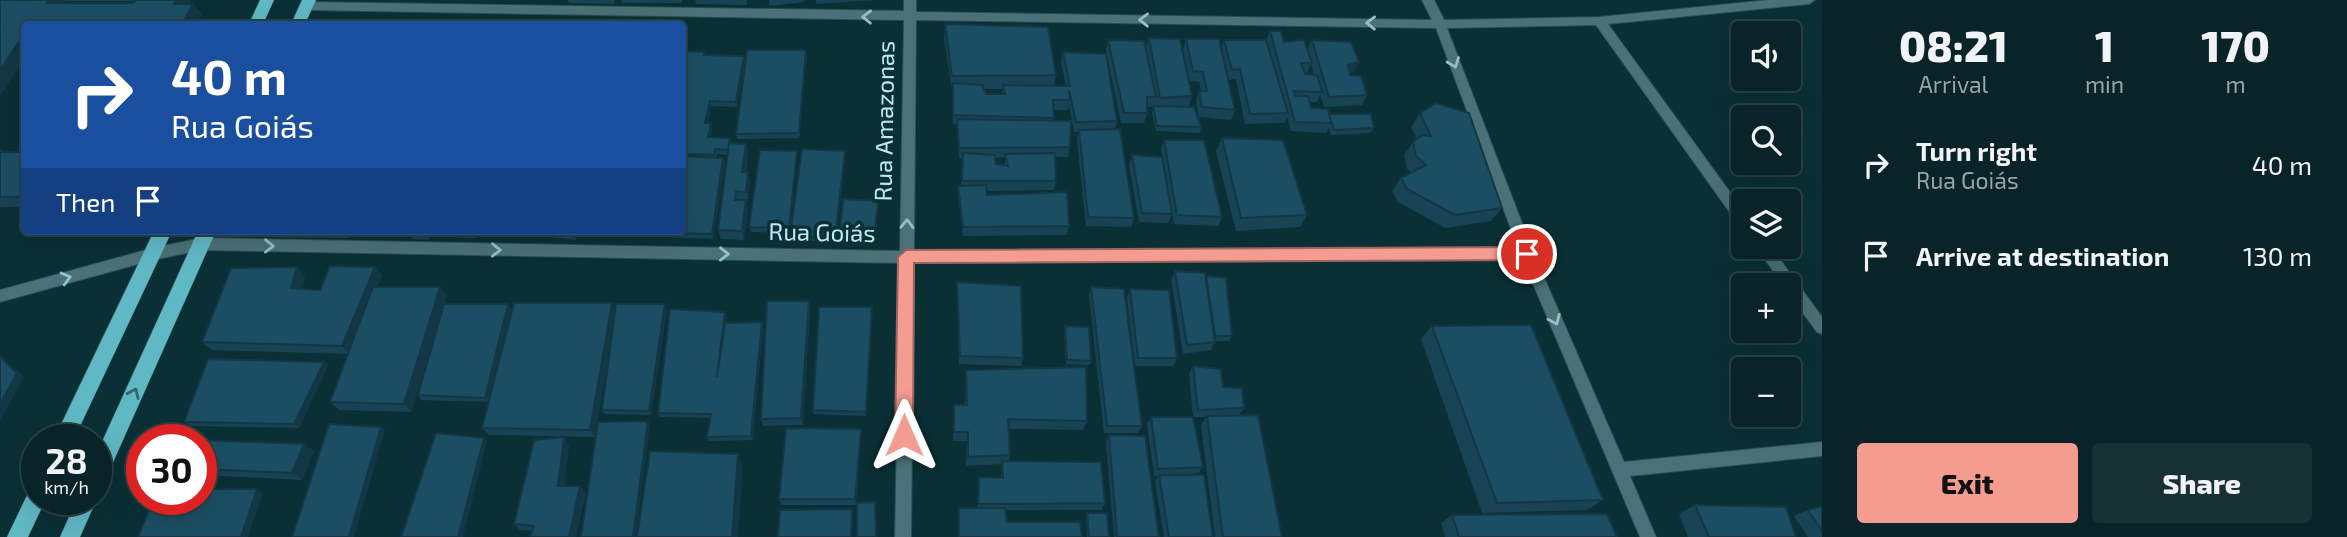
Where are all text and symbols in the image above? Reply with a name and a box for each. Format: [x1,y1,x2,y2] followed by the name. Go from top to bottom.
[862,9,873,24] one-way arrow
[1138,13,1149,28] one-way arrow
[1366,15,1376,31] one-way arrow
[1899,20,2008,70] text: 08:21
[2095,20,2114,70] text: 1
[2201,20,2270,70] text: 170
[1731,21,1801,427] map controls
[1731,21,1801,91] button: sound
[868,40,899,202] street label: Rua Amazonas
[171,46,287,105] text: 40 m
[56,49,147,140] icon: right
[1446,56,1460,68] one-way arrow
[1918,70,1988,98] text: Arrival
[2085,70,2124,98] text: min
[2225,70,2246,98] text: m
[1731,105,1801,175] button: search
[171,106,314,144] text: Rua Goiás
[1916,135,2037,166] text: Turn right
[1857,146,1895,184] icon: right
[2252,149,2312,180] text: 40 m
[1916,166,2019,194] text: Rua Goiás
[129,182,167,220] icon: arrive
[56,186,115,217] text: Then
[1731,189,1801,259] button: layers
[768,216,876,247] street label: Rua Goiás
[899,218,914,229] one-way arrow
[1497,224,1557,284] pin
[1508,235,1546,273] icon: arrive
[1857,237,1895,275] icon: arrive
[264,238,275,253] one-way arrow
[1916,240,2169,271] text: Arrive at destination
[2243,240,2312,271] text: 130 m
[491,242,502,257] one-way arrow
[719,246,730,262] one-way arrow
[60,272,72,286] one-way arrow
[1731,273,1801,343] button: +
[1547,313,1561,326] one-way arrow
[1731,357,1801,427] button: −
[126,388,140,400] one-way arrow
[867,398,941,472] position arrow
[126,424,217,515] speed limit sign: 30
[45,439,88,481] text: 28
[1857,443,2078,523] button: Exit
[2092,443,2312,523] button: Share
[44,476,89,498] text: km/h

